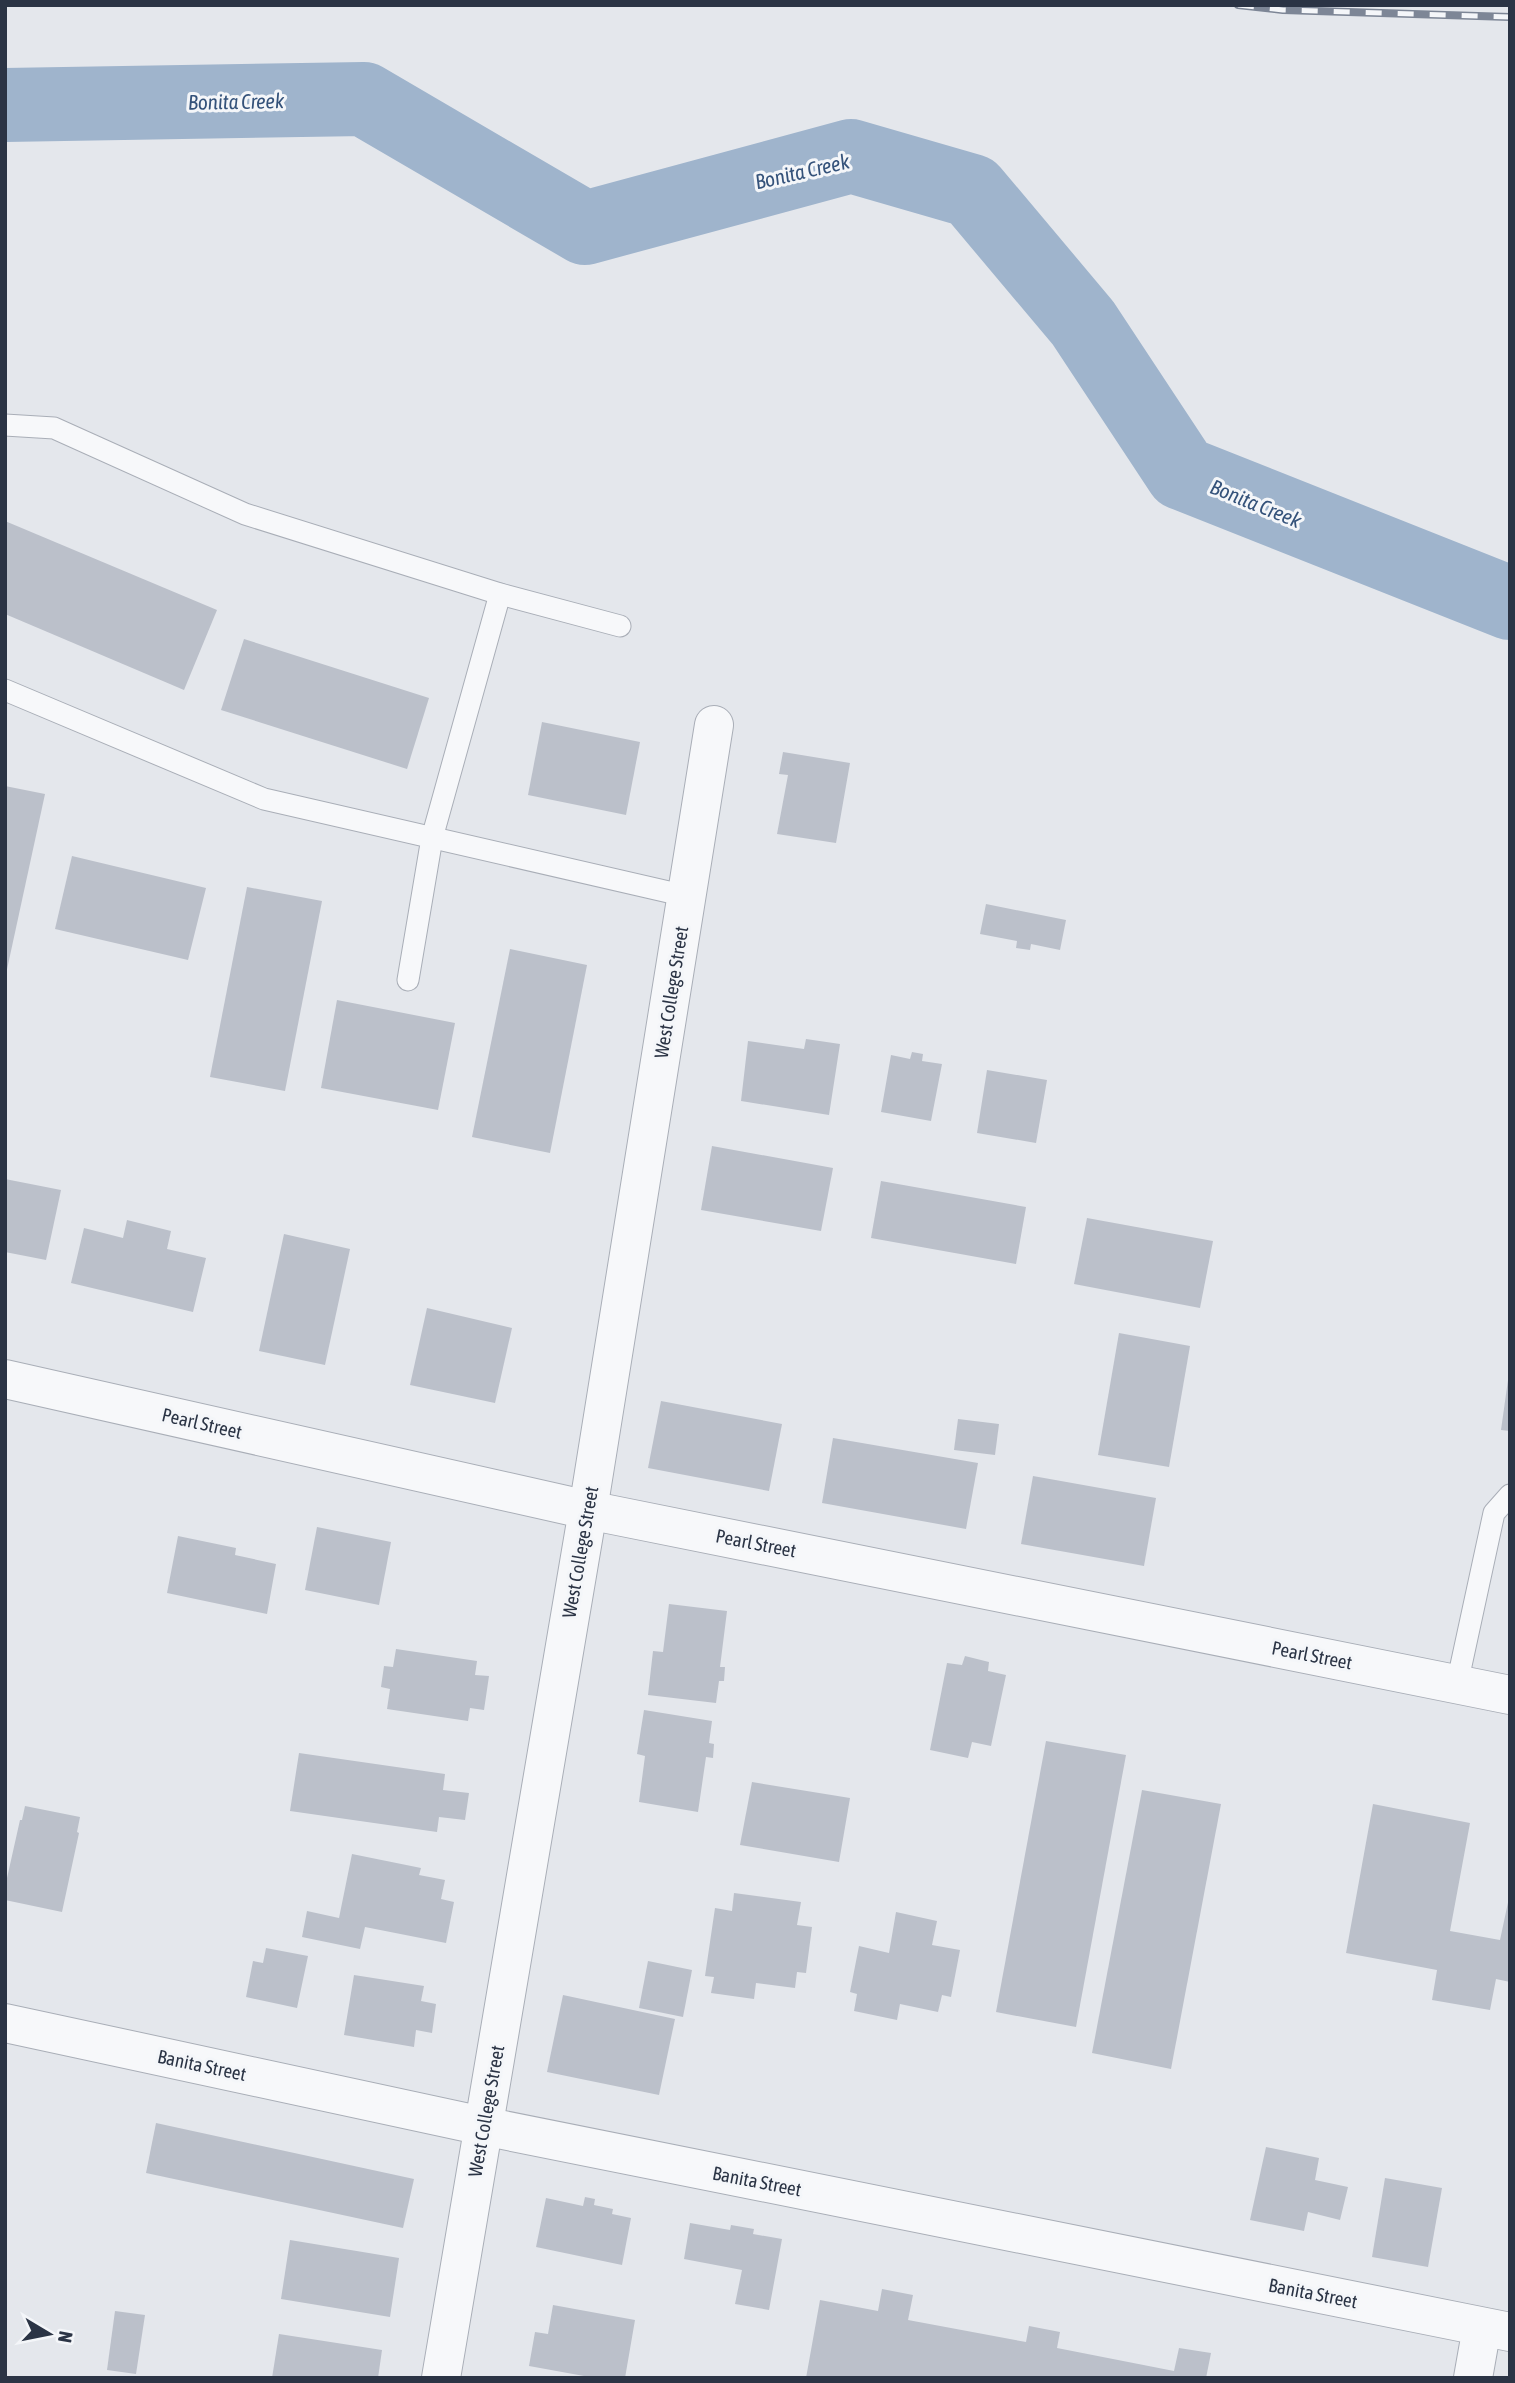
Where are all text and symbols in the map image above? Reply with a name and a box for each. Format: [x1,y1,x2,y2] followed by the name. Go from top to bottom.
[188,88,285,114] water label: Bonita Creek
[752,148,852,194] water label: Bonita Creek
[1207,474,1306,532] water label: Bonita Creek
[650,924,692,1060] street label: West College Street
[160,1403,244,1443] street label: Pearl Street
[558,1484,602,1620] street label: West College Street
[714,1524,798,1562] street label: Pearl Street
[1270,1636,1354,1674] street label: Pearl Street
[464,2043,508,2179] street label: West College Street
[156,2045,248,2085] street label: Banita Street
[711,2162,803,2200] street label: Banita Street
[1267,2274,1359,2312] street label: Banita Street
[14,2299,84,2369] north arrow
[54,2330,78,2344] text: N

